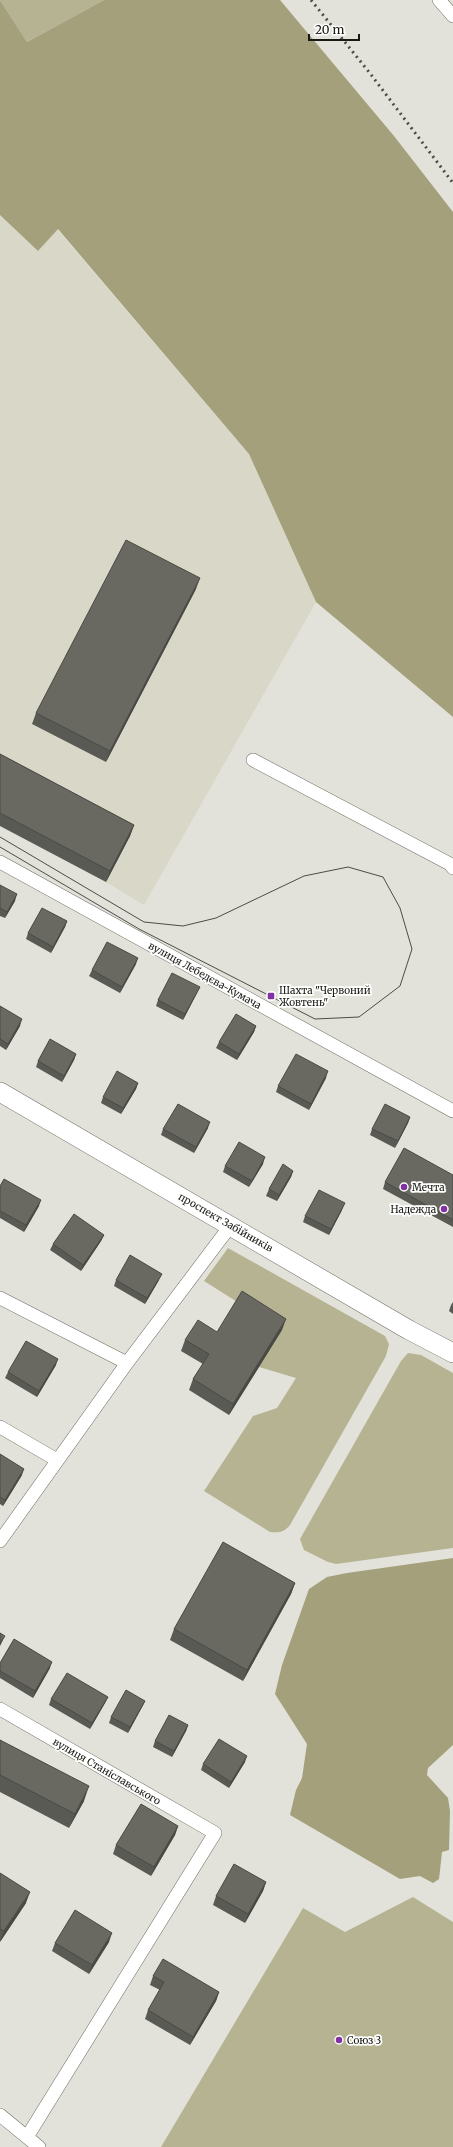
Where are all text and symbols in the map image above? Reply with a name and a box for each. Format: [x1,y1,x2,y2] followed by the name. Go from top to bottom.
[309,16,359,42] scale bar
[315,22,344,37] text: 20 m
[146,939,264,1012] street label: вулиця Лебедєва-Кумача
[279,984,371,1009] place label: Шахта "Червоний Жовтень"
[266,991,276,1001] marker: Шахта "Червоний Жовтень"
[412,1181,445,1194] place label: Мечта
[399,1182,409,1192] marker: Мечта
[176,1190,276,1255] street label: проспект Забійників
[390,1203,437,1216] place label: Надежда
[439,1204,449,1214] marker: Надежда
[50,1735,163,1808] street label: вулиця Станіславського
[347,2034,382,2047] place label: Союз 3
[334,2035,344,2045] marker: Союз 3

